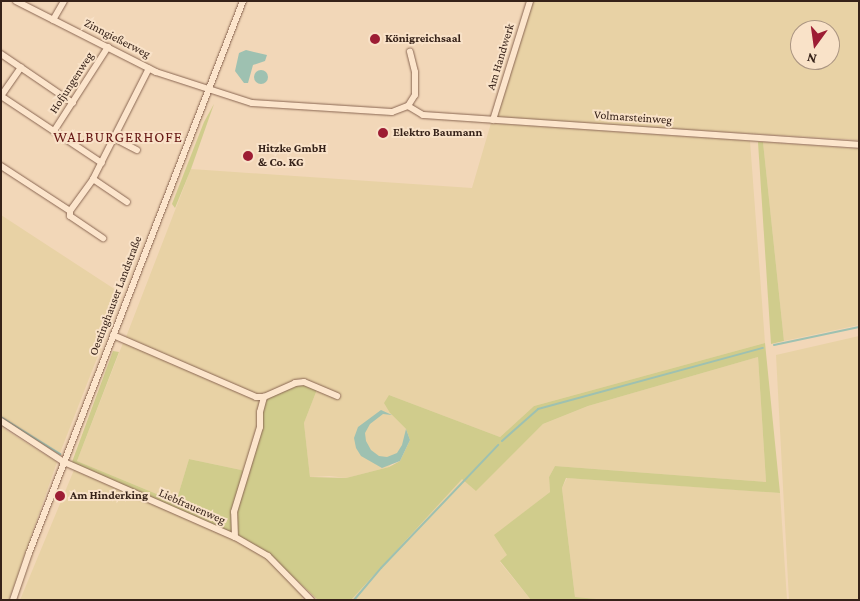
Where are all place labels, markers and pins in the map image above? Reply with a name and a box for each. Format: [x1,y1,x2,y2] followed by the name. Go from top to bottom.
[385,32,461,46] place label: Königreichsaal
[369,33,381,45] marker: Königreichsaal
[393,126,482,140] place label: Elektro Baumann
[377,127,389,139] marker: Elektro Baumann
[258,142,326,170] place label: Hitzke GmbH & Co. KG
[242,150,254,162] marker: Hitzke GmbH & Co. KG
[70,489,148,503] place label: Am Hinderking
[54,490,66,502] marker: Am Hinderking

